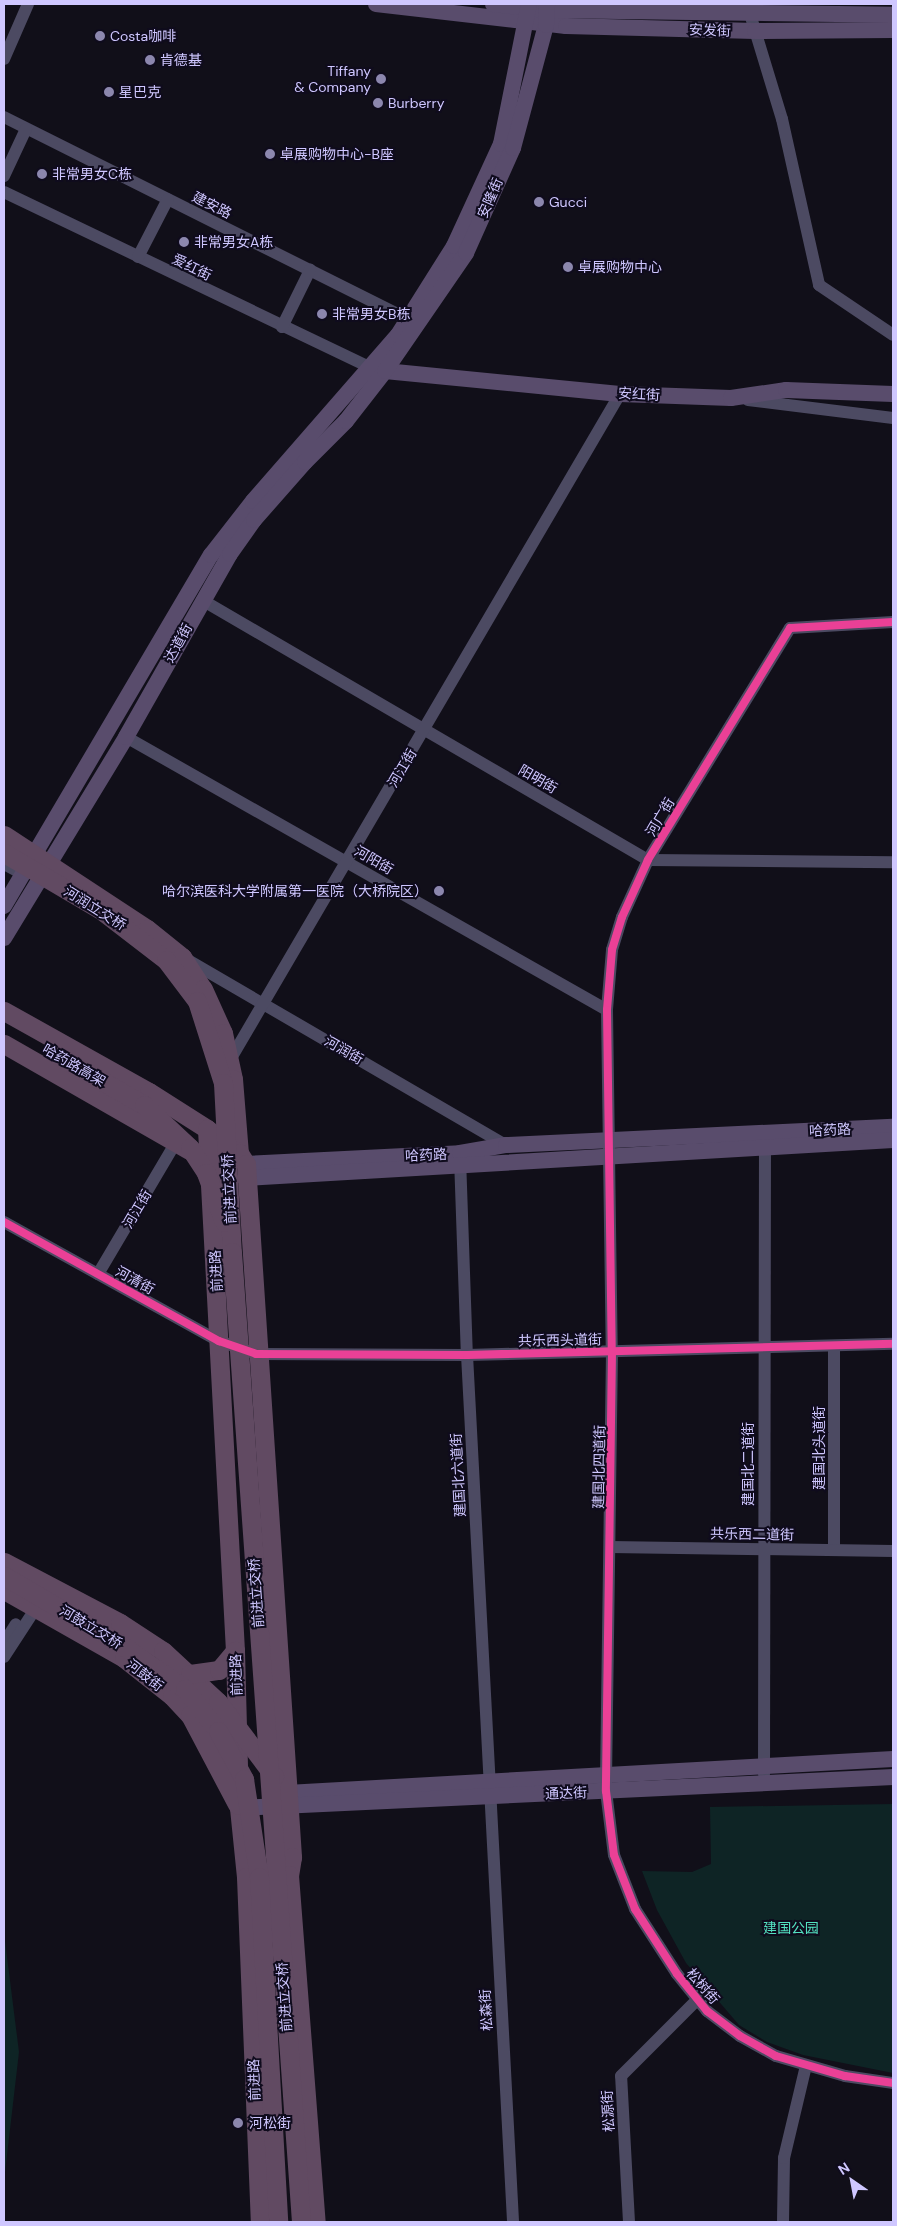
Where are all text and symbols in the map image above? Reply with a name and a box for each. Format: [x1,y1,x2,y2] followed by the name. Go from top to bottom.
[689,21,731,39] street label: 安发街
[110,28,176,44] place label: Costa咖啡
[94,30,106,42] marker: Costa咖啡
[160,52,202,68] place label: 肯德基
[144,54,156,66] marker: 肯德基
[294,63,371,95] place label: Tiffany & Company
[375,73,387,85] marker: Tiffany & Company
[119,84,161,100] place label: 星巴克
[103,86,115,98] marker: 星巴克
[388,95,445,111] place label: Burberry
[372,97,384,109] marker: Burberry
[280,146,394,162] place label: 卓展购物中心-B座
[264,148,276,160] marker: 卓展购物中心-B座
[52,166,132,182] place label: 非常男女C栋
[36,168,48,180] marker: 非常男女C栋
[474,175,506,221] street label: 安隆街
[189,188,235,222] street label: 建安路
[549,194,587,210] place label: Gucci
[533,196,545,208] marker: Gucci
[194,234,273,250] place label: 非常男女A栋
[178,236,190,248] marker: 非常男女A栋
[169,250,215,284] street label: 爱红街
[578,259,662,275] place label: 卓展购物中心
[562,261,574,273] marker: 卓展购物中心
[332,306,410,322] place label: 非常男女B栋
[316,308,328,320] marker: 非常男女B栋
[618,385,660,403] street label: 安红街
[160,621,196,665] street label: 达道街
[384,746,420,790] street label: 河江街
[516,761,560,797] street label: 阳明街
[642,795,678,839] street label: 河广街
[352,842,396,878] street label: 河阳街
[61,882,129,934] street label: 河润立交桥
[162,883,428,899] place label: 哈尔滨医科大学附属第一医院（大桥院区）
[432,884,446,898] marker: 哈尔滨医科大学附属第一医院（大桥院区）
[322,1032,366,1068] street label: 河润街
[39,1040,109,1090] street label: 哈药路高架
[809,1121,851,1139] street label: 哈药路
[405,1146,447,1164] street label: 哈药路
[219,1154,239,1224] street label: 前进立交桥
[119,1187,155,1231] street label: 河江街
[207,1250,225,1292] street label: 前进路
[113,1262,157,1298] street label: 河清街
[518,1331,602,1349] street label: 共乐西头道街
[811,1406,827,1490] street label: 建国北头道街
[740,1422,756,1506] street label: 建国北二道街
[590,1425,608,1509] street label: 建国北四道街
[447,1433,469,1517] street label: 建国北六道街
[710,1525,794,1543] street label: 共乐西二道街
[245,1557,267,1629] street label: 前进立交桥
[57,1602,125,1652] street label: 河鼓立交桥
[227,1654,245,1696] street label: 前进路
[123,1655,167,1695] street label: 河鼓街
[545,1784,587,1802] street label: 通达街
[763,1920,819,1936] park label: 建国公园
[273,1961,295,2033] street label: 前进立交桥
[683,1965,723,2007] street label: 松树街
[477,1989,495,2031] street label: 松森街
[245,2059,263,2101] street label: 前进路
[599,2090,617,2132] street label: 松源街
[249,2115,291,2131] place label: 河松街
[231,2116,245,2130] marker: 河松街
[827,2156,877,2206] north arrow
[835,2158,853,2179] text: N

